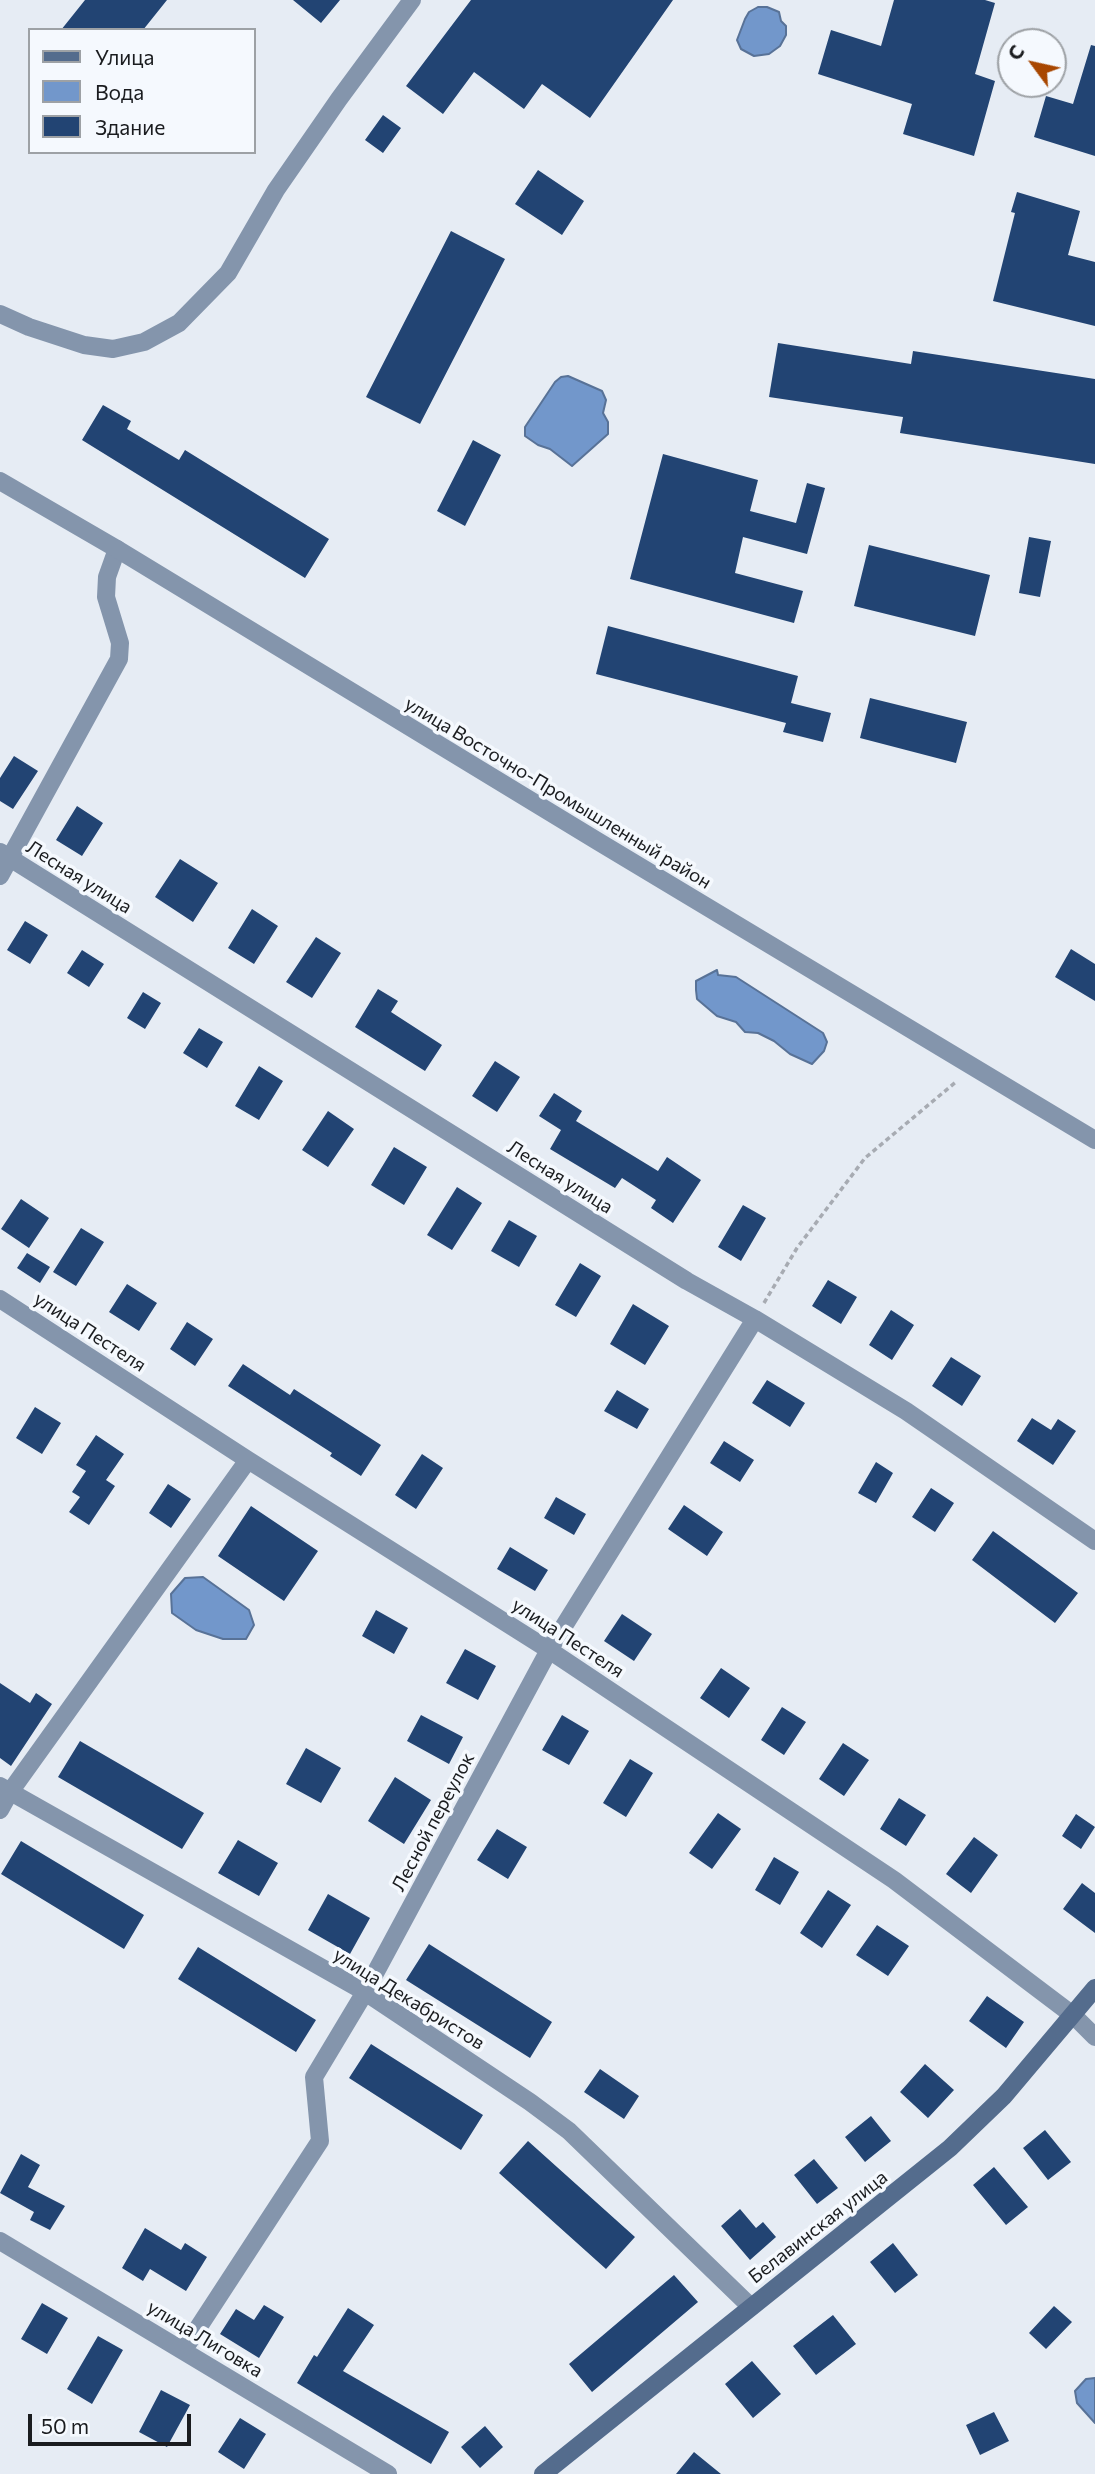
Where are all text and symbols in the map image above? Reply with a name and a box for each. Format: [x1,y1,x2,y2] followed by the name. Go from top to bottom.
[28,28,256,154] legend
[997,28,1067,98] north arrow
[1002,41,1029,64] text: С
[95,44,154,69] text: Улица
[95,79,144,104] text: Вода
[95,114,165,139] text: Здание
[401,692,715,894] street label: улица Восточно-Промышленный район
[22,836,136,918] street label: Лесная улица
[503,1136,617,1218] street label: Лесная улица
[30,1287,150,1377] street label: улица Пестеля
[508,1593,628,1683] street label: улица Пестеля
[387,1749,479,1895] street label: Лесной переулок
[329,1943,489,2055] street label: улица Декабристов
[744,2166,892,2288] street label: Белавинская улица
[143,2296,267,2382] street label: улица Лиговка
[32,2400,194,2444] scale bar
[41,2413,89,2438] text: 50 m

